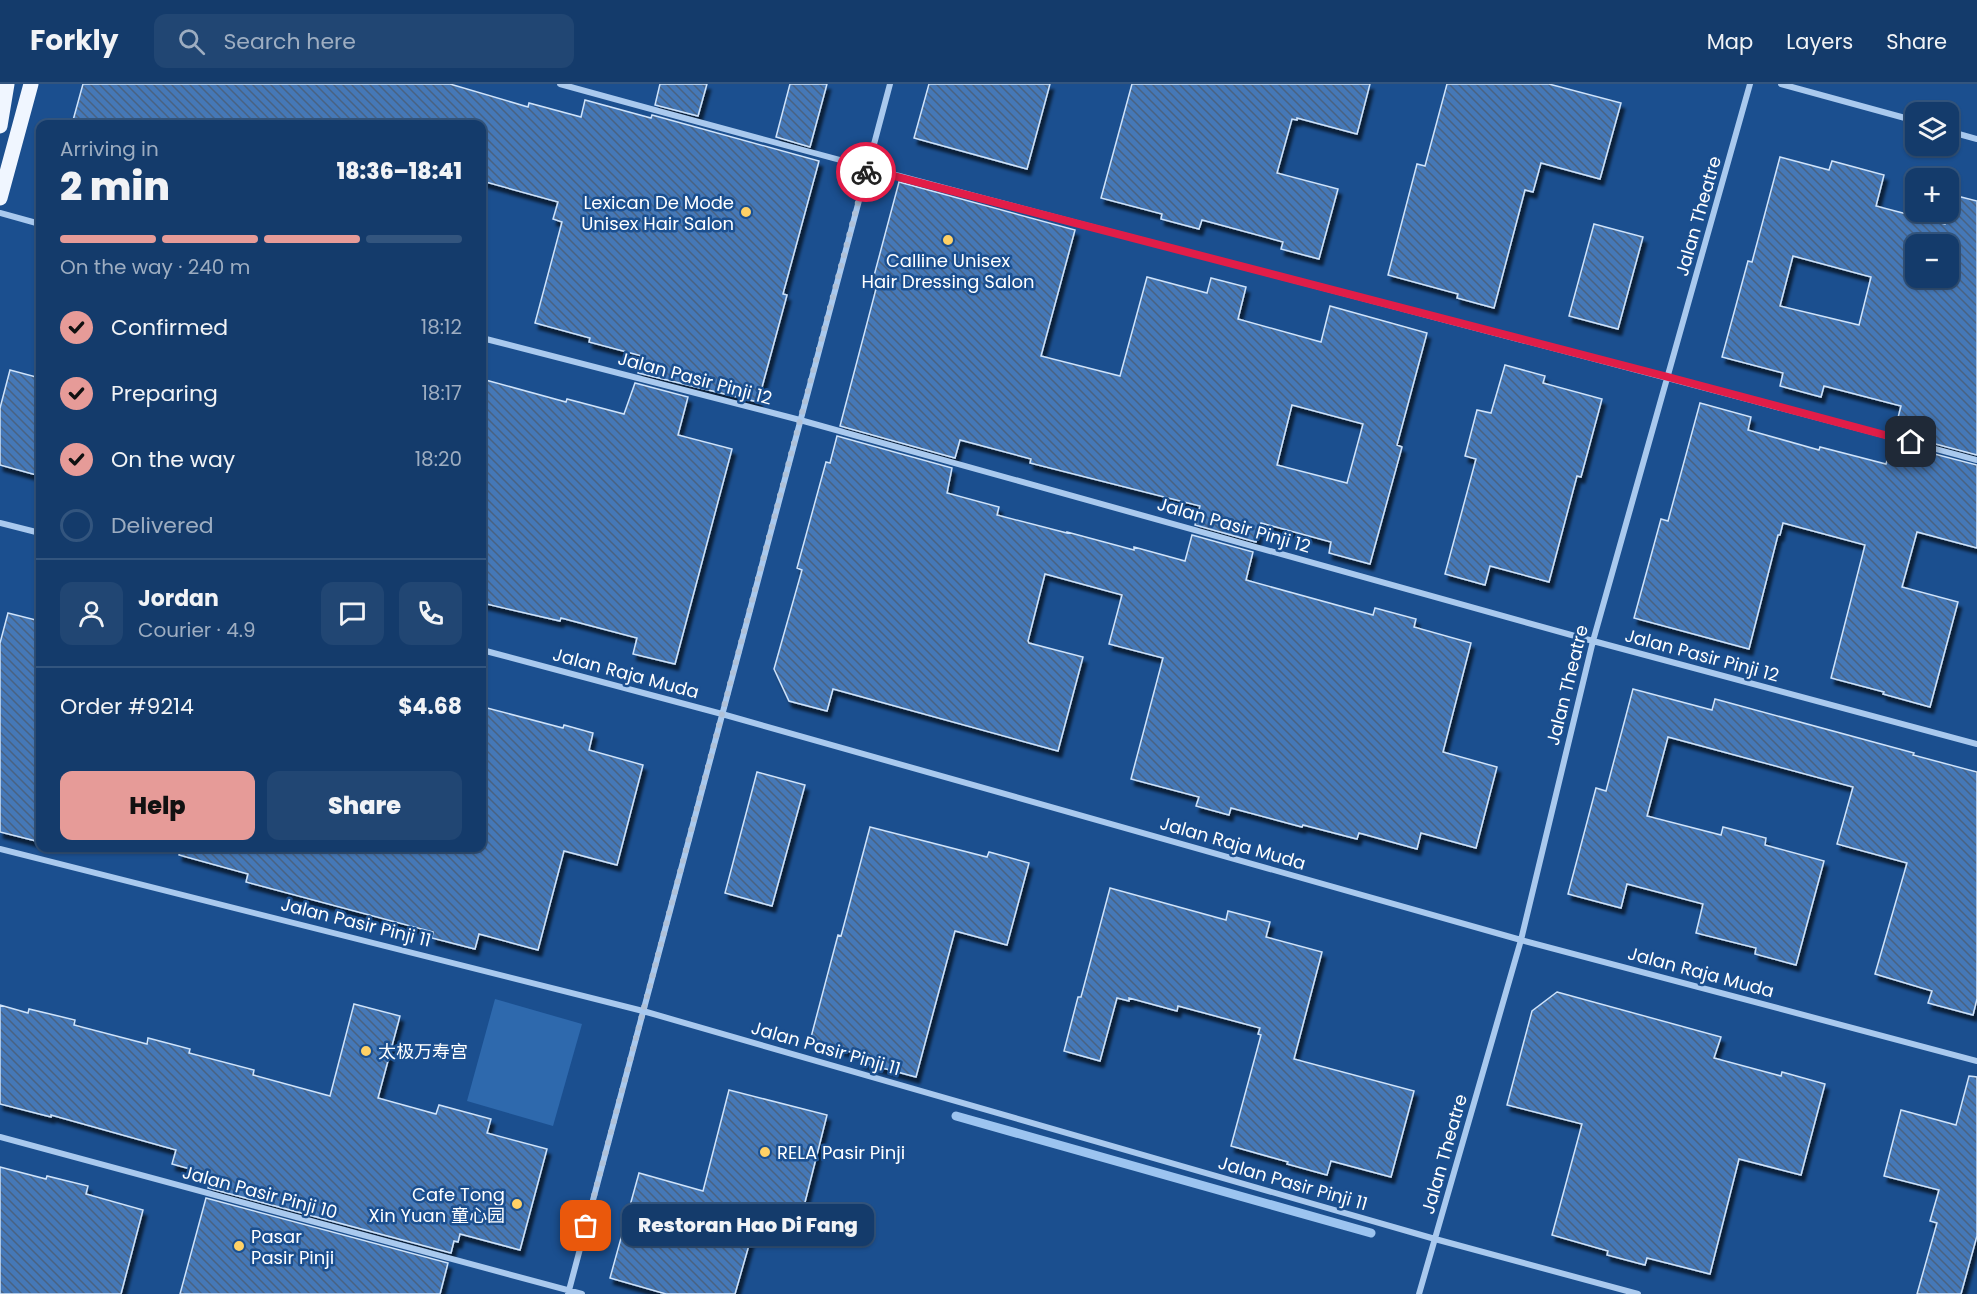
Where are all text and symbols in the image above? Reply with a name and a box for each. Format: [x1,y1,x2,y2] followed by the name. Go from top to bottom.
[154,14,574,68] search box
[30,21,118,60] text: Forkly
[175,25,208,58] icon: search
[223,26,356,57] text: Search here
[1707,27,1753,56] text: Map
[1786,27,1853,56] text: Layers
[1886,27,1947,56] text: Share
[1905,102,1959,288] map controls
[1905,102,1959,156] button: layers
[60,135,159,163] text: Arriving in
[836,142,896,202] courier
[1669,153,1727,279] street label: Jalan Theatre
[337,156,462,187] text: 18:36–18:41
[850,156,883,189] icon: bike
[60,159,170,214] text: 2 min
[1905,168,1959,222] button: +
[581,190,734,236] place label: Lexican De Mode Unisex Hair Salon
[739,205,753,219] marker: Lexican De Mode Unisex Hair Salon
[941,233,955,247] marker: Calline Unisex Hair Dressing Salon
[1905,234,1959,288] button: −
[861,248,1035,294] place label: Calline Unisex Hair Dressing Salon
[60,253,250,281] text: On the way · 240 m
[60,311,93,344] icon: check
[111,312,228,343] text: Confirmed
[421,313,462,341] text: 18:12
[615,345,775,411] street label: Jalan Pasir Pinji 12
[60,377,93,410] icon: check
[111,378,218,409] text: Preparing
[421,379,462,407] text: 18:17
[1885,416,1936,467] pin
[1894,425,1927,458] icon: home
[60,443,93,476] icon: check
[111,444,235,475] text: On the way
[415,445,462,473] text: 18:20
[1154,491,1314,559] street label: Jalan Pasir Pinji 12
[111,510,214,541] text: Delivered
[60,582,123,645] button: person
[321,582,384,645] button: chat
[399,582,462,645] button: phone
[138,583,219,614] text: Jordan
[138,616,256,644] text: Courier · 4.9
[1540,622,1594,748] street label: Jalan Theatre
[1622,622,1782,688] street label: Jalan Pasir Pinji 12
[550,641,702,705] street label: Jalan Raja Muda
[60,691,194,722] text: Order #9214
[398,691,462,722] text: $4.68
[60,771,255,840] button: Help
[267,771,462,840] button: Share
[1157,810,1309,876] street label: Jalan Raja Muda
[278,891,434,953] street label: Jalan Pasir Pinji 11
[1625,940,1777,1004] street label: Jalan Raja Muda
[748,1015,904,1081] street label: Jalan Pasir Pinji 11
[378,1039,468,1064] place label: 太极万寿宫
[359,1044,373,1058] marker: 太极万寿宫
[1415,1091,1473,1217] street label: Jalan Theatre
[777,1140,905,1165] place label: RELA Pasir Pinji
[758,1145,772,1159] marker: RELA Pasir Pinji
[1215,1150,1371,1216] street label: Jalan Pasir Pinji 11
[180,1159,340,1225] street label: Jalan Pasir Pinji 10
[369,1182,505,1228] place label: Cafe Tong Xin Yuan 童心园
[510,1197,524,1211] marker: Cafe Tong Xin Yuan 童心园
[560,1200,611,1251] pin
[622,1205,874,1247] callout: Restoran Hao Di Fang
[569,1209,602,1242] icon: bag
[638,1211,858,1239] text: Restoran Hao Di Fang
[251,1224,334,1270] place label: Pasar Pasir Pinji
[232,1239,246,1253] marker: Pasar Pasir Pinji

